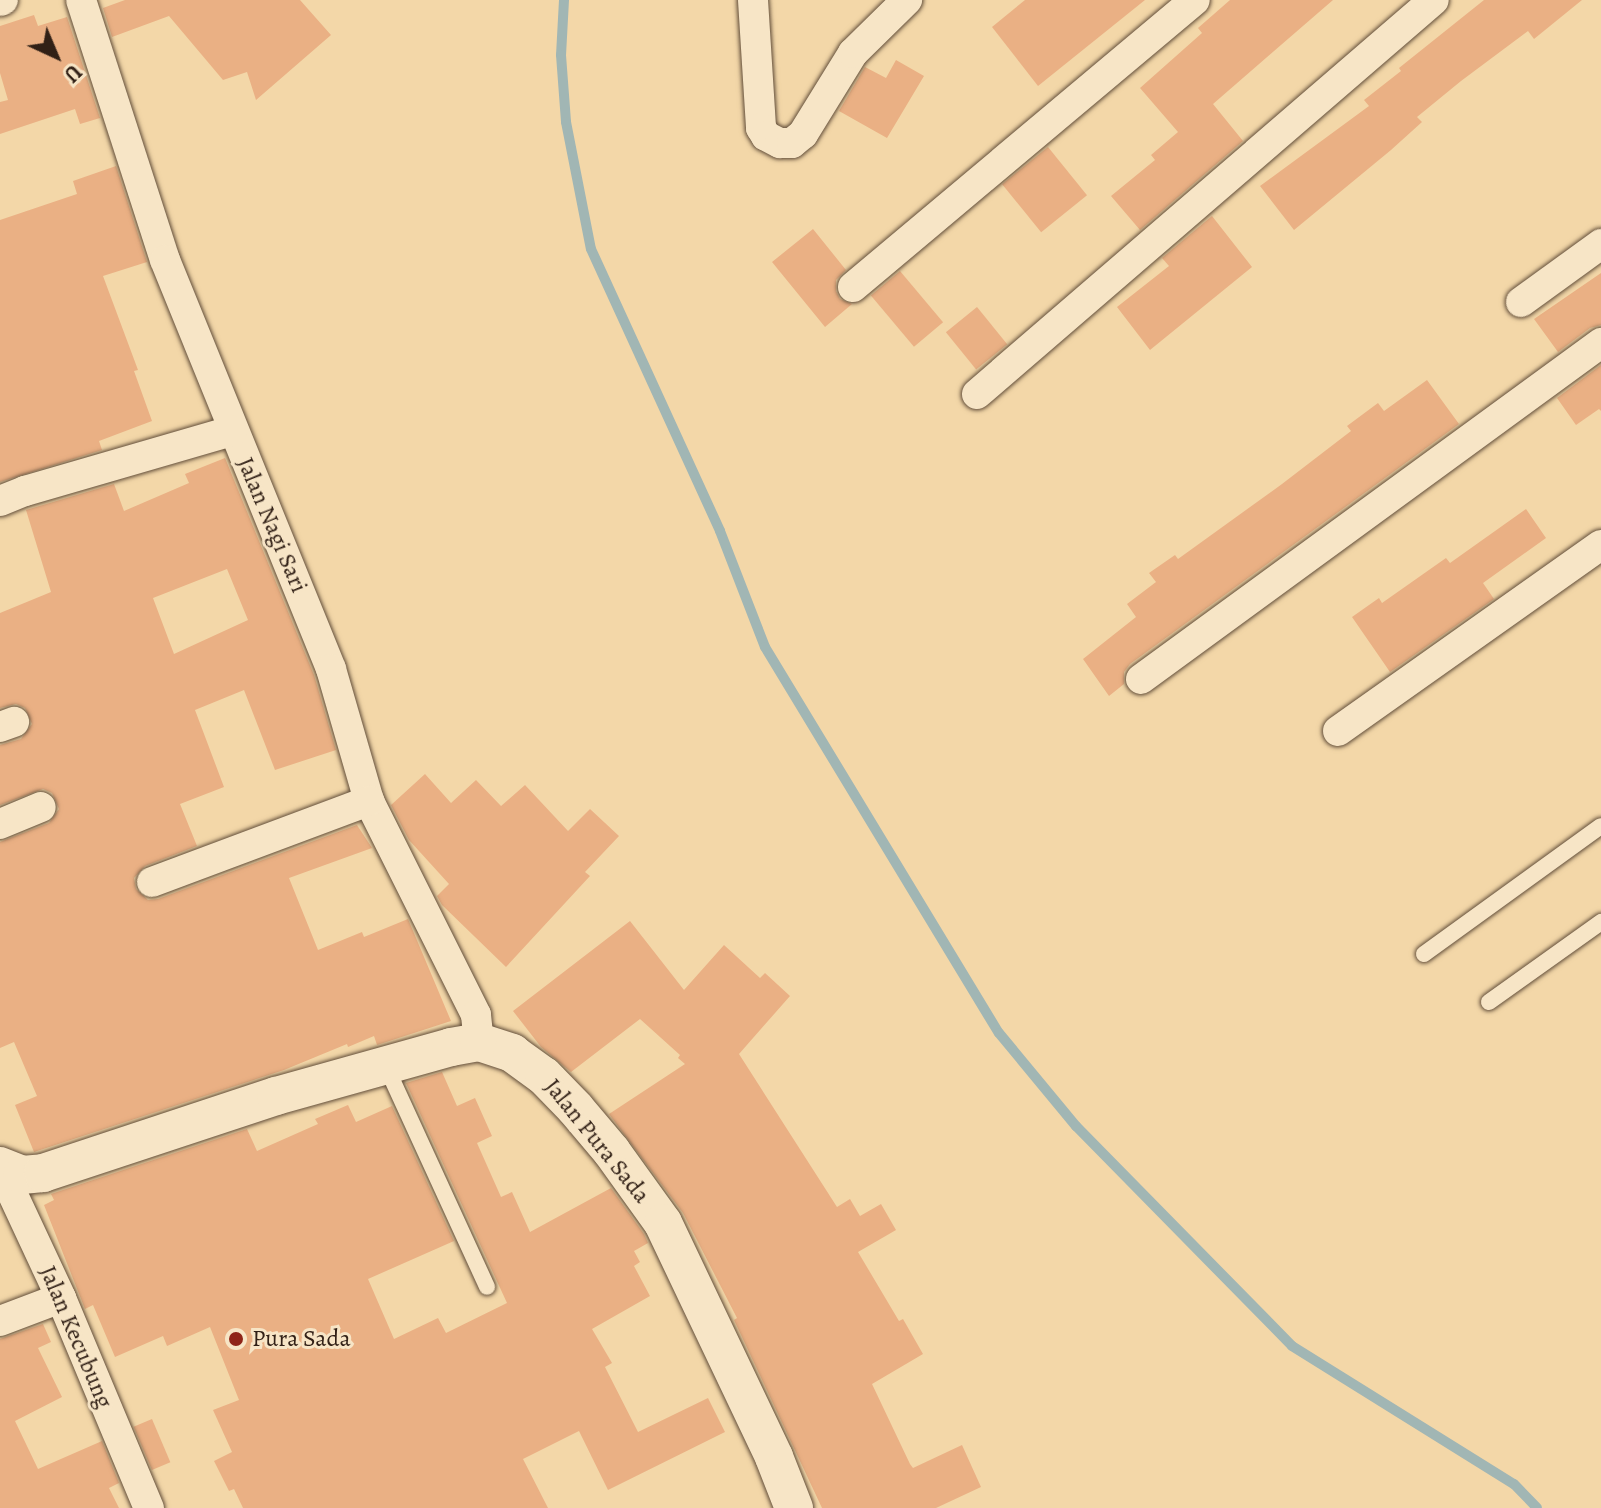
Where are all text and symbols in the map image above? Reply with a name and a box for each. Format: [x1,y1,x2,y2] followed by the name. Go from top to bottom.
[16,16,96,96] north arrow
[57,57,88,89] text: U
[231,453,313,597] street label: Jalan Nagi Sari
[538,1073,656,1209] street label: Jalan Pura Sada
[33,1261,119,1413] street label: Jalan Kecubung
[252,1325,351,1353] place label: Pura Sada
[227,1330,245,1348] marker: Pura Sada

